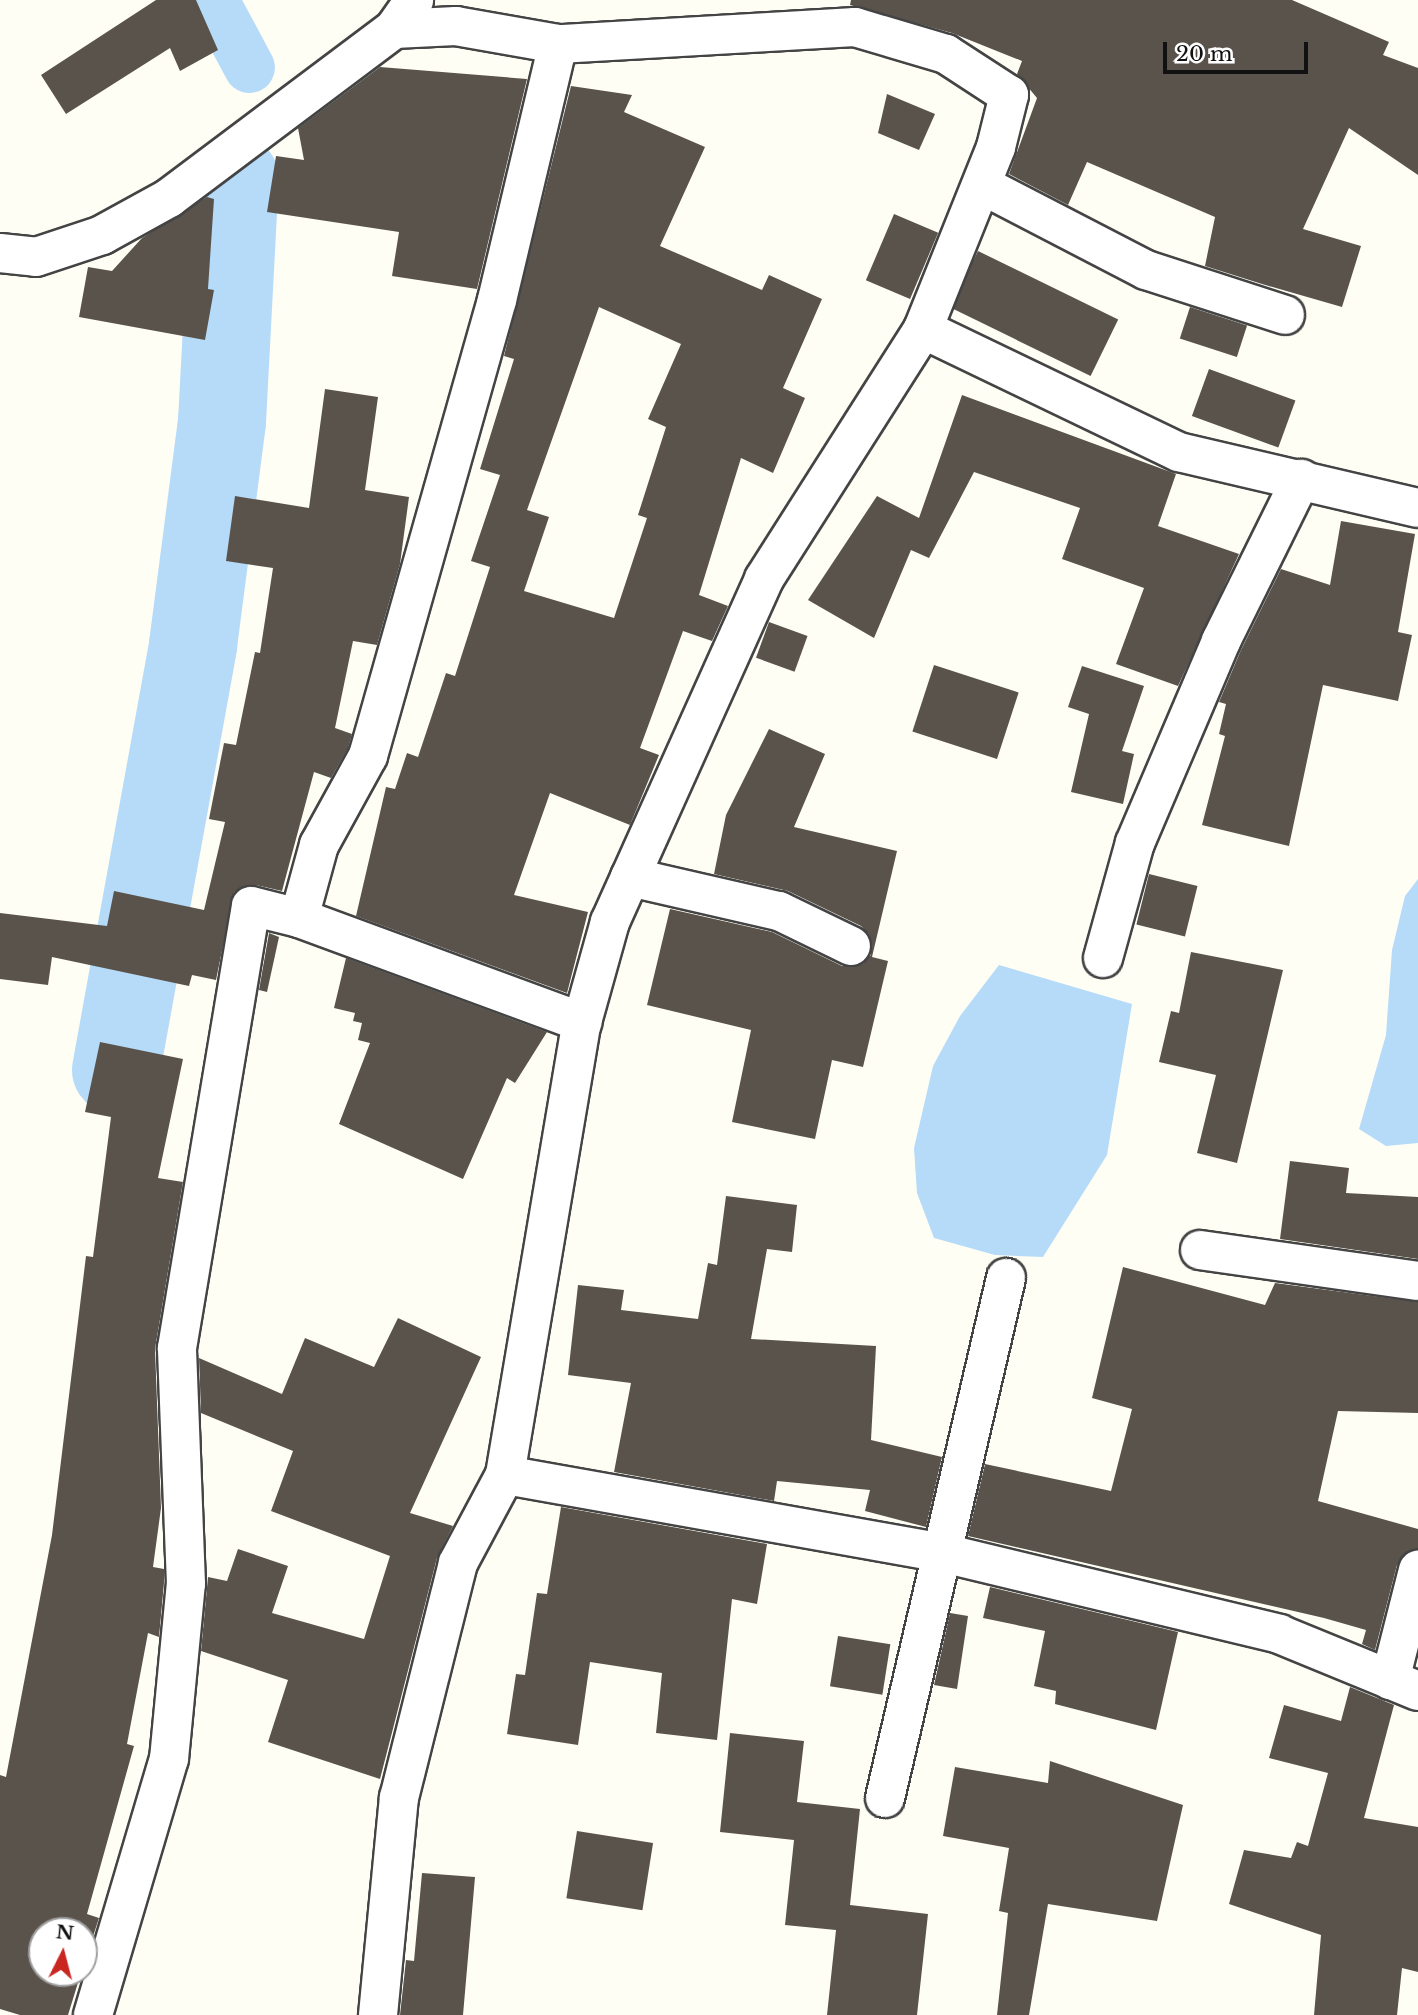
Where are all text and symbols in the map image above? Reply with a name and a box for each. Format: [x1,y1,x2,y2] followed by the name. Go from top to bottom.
[1166,28,1311,72] scale bar
[1176,41,1233,67] text: 20 m
[28,1917,98,1987] north arrow
[55,1920,75,1945] text: N

